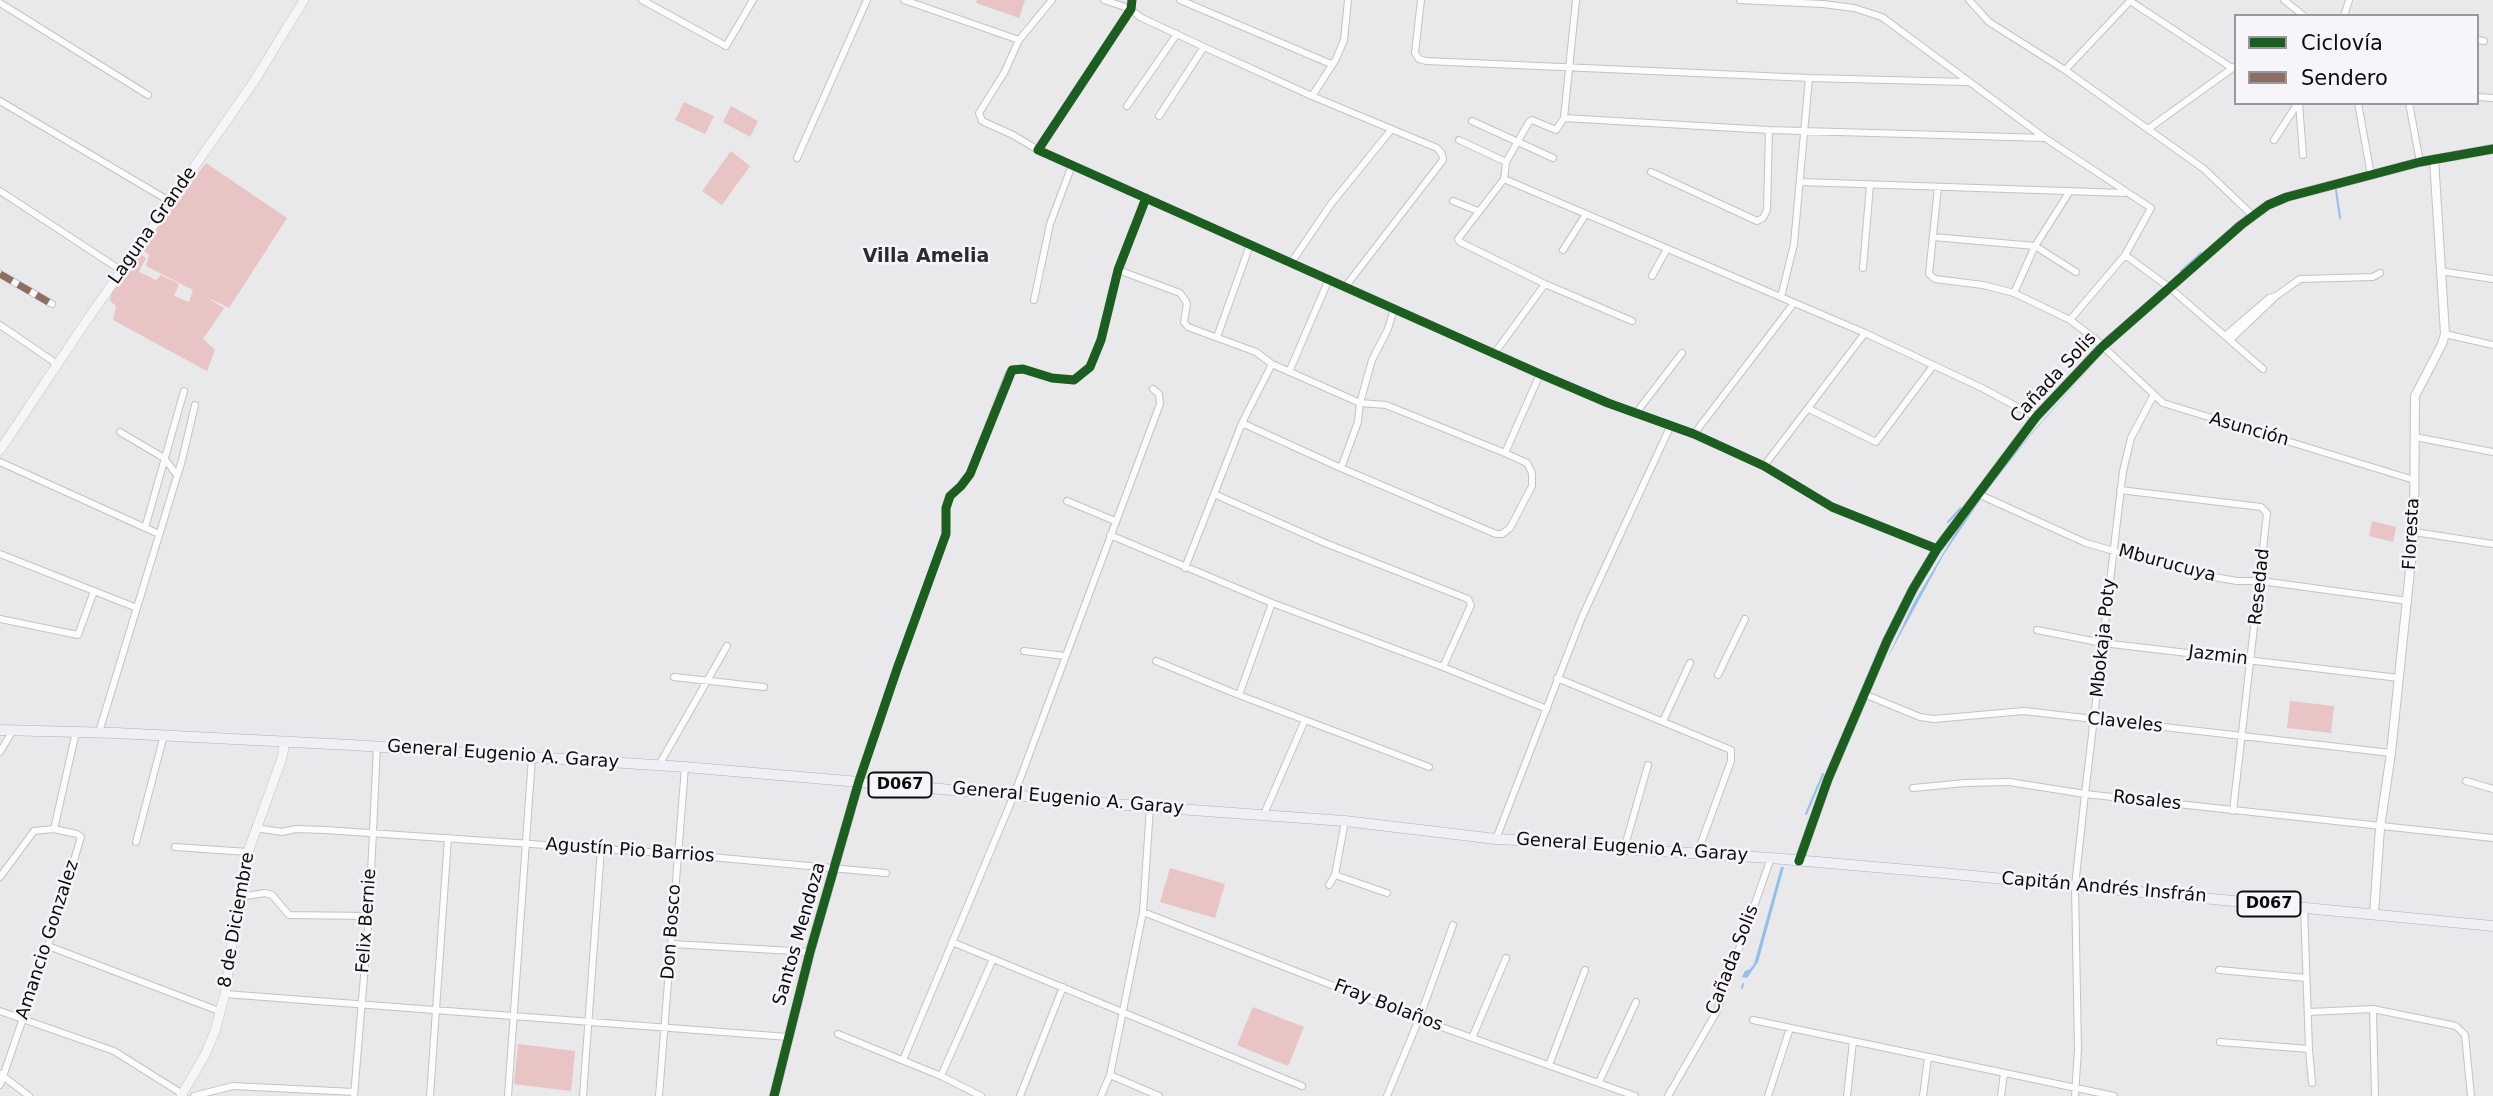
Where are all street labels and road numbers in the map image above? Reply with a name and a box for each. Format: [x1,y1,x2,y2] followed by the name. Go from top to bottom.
[104,163,202,289] street label: Laguna Grande
[2007,328,2101,428] street label: Cañada Solis
[2207,408,2291,452] street label: Asunción
[2399,498,2425,570] street label: Floresta
[2116,541,2218,587] street label: Mburucuya
[2245,548,2275,626] street label: Resedad
[2087,577,2121,699] street label: Mbokaja Poty
[2187,642,2249,670] street label: Jazmin
[2086,708,2164,738] street label: Claveles
[386,736,620,774] street label: General Eugenio A. Garay
[869,772,932,798] road number: D067
[951,778,1185,820] street label: General Eugenio A. Garay
[2112,787,2182,815] street label: Rosales
[1515,829,1749,867] street label: General Eugenio A. Garay
[545,834,715,868] street label: Agustín Pio Barrios
[214,851,260,989] street label: 8 de Diciembre
[12,858,84,1022] street label: Amancio Gonzalez
[769,860,831,1008] street label: Santos Mendoza
[353,868,381,974] street label: Felix Bernie
[2001,868,2207,908] street label: Capitán Andrés Insfrán
[658,884,686,980] street label: Don Bosco
[2238,891,2300,916] road number: D067
[1702,902,1764,1018] street label: Cañada Solis
[1330,975,1446,1037] street label: Fray Bolaños

